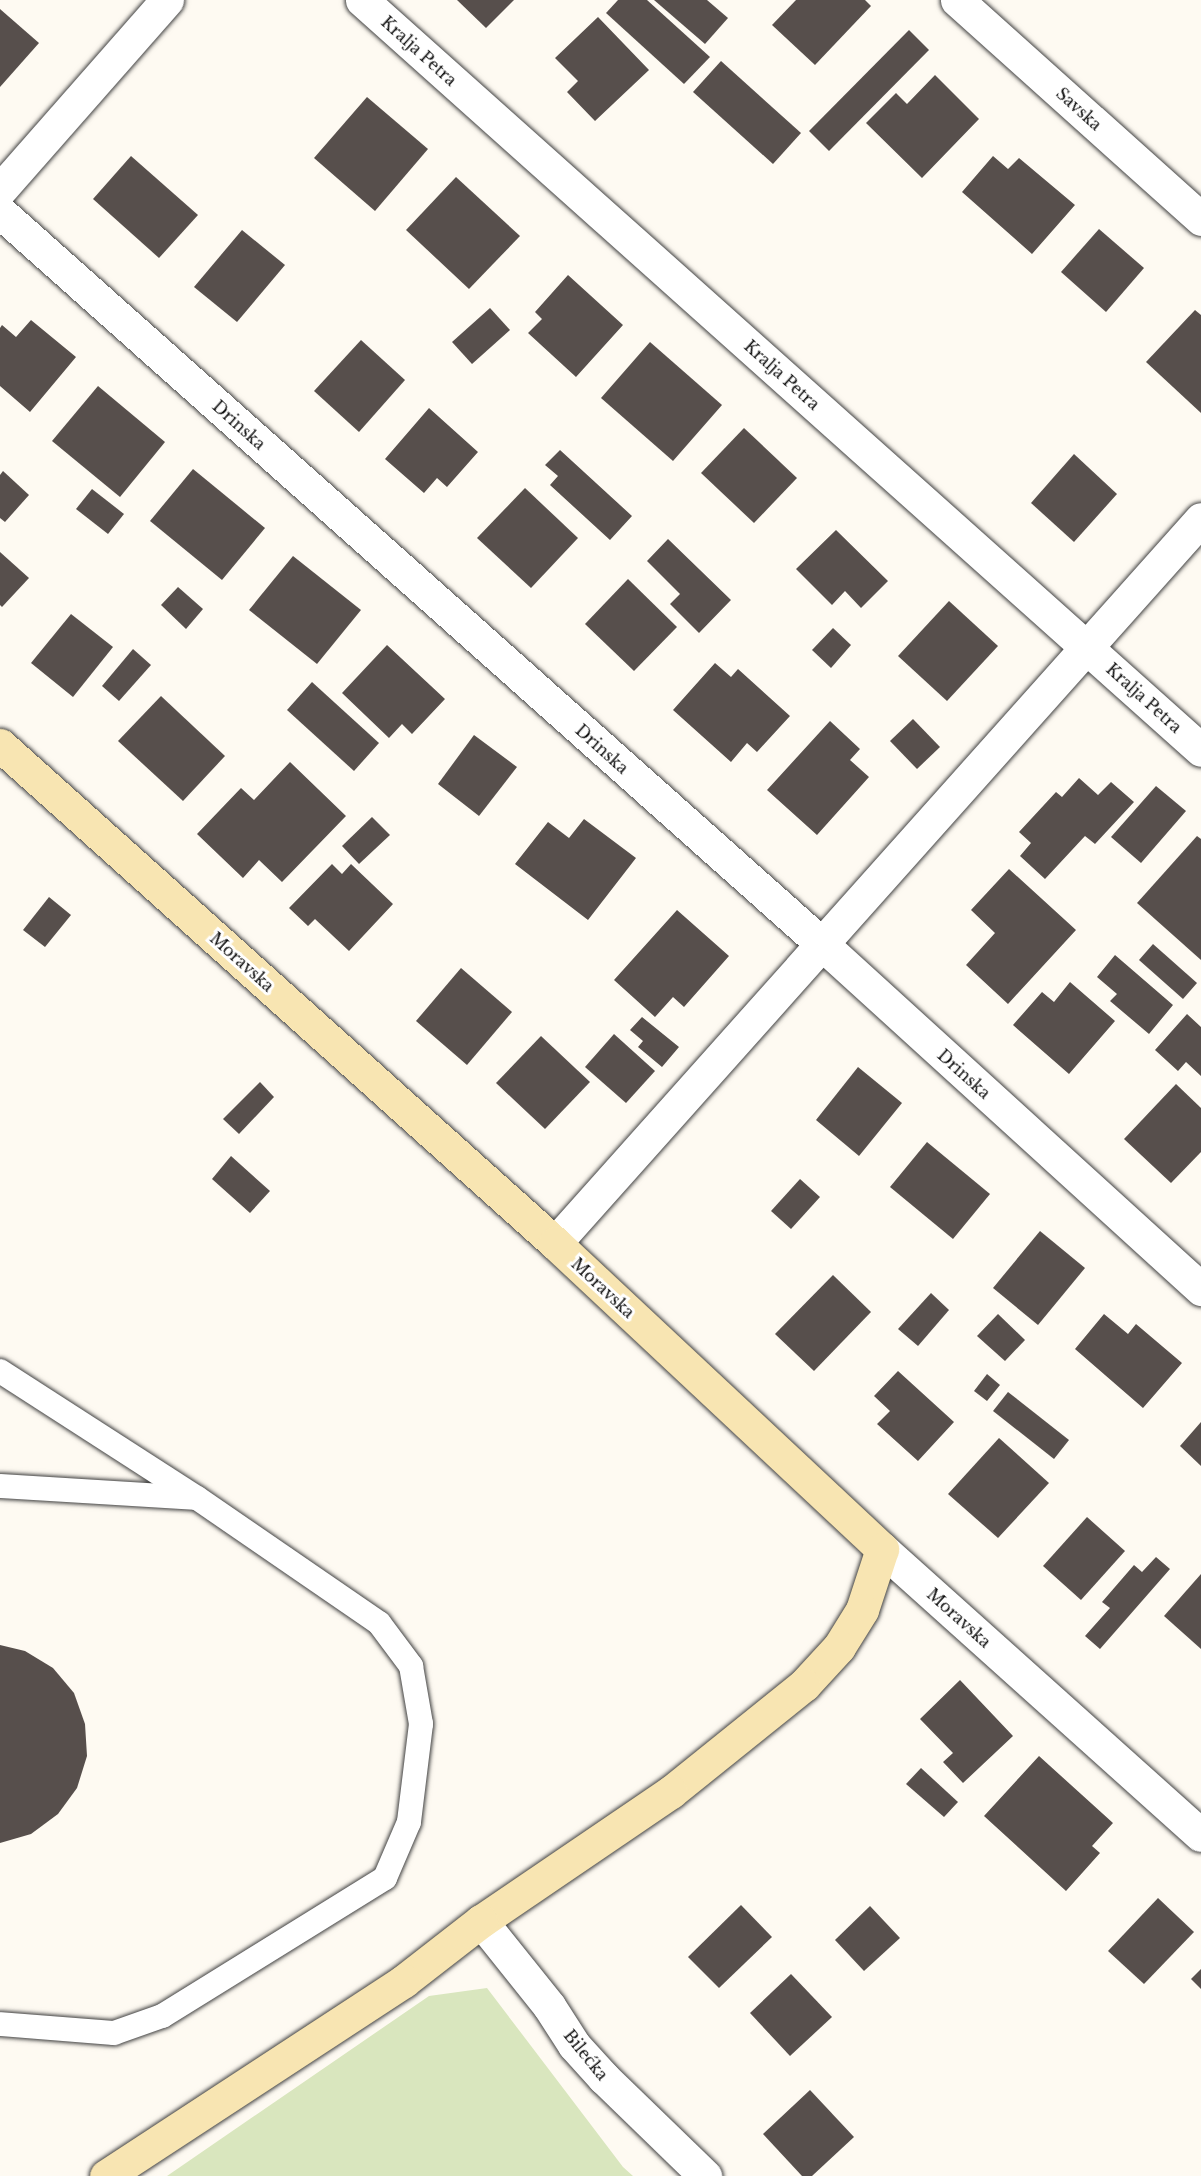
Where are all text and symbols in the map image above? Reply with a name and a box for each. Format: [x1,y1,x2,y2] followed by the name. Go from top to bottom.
[377,12,461,90] street label: Kralja Petra
[1052,84,1106,134] street label: Savska
[740,336,824,414] street label: Kralja Petra
[209,396,269,454] street label: Drinska
[1102,659,1186,737] street label: Kralja Petra
[572,720,632,778] street label: Drinska
[206,928,278,996] street label: Moravska
[934,1045,994,1103] street label: Drinska
[567,1254,639,1322] street label: Moravska
[923,1584,995,1652] street label: Moravska
[560,2026,612,2084] street label: Bilećka

